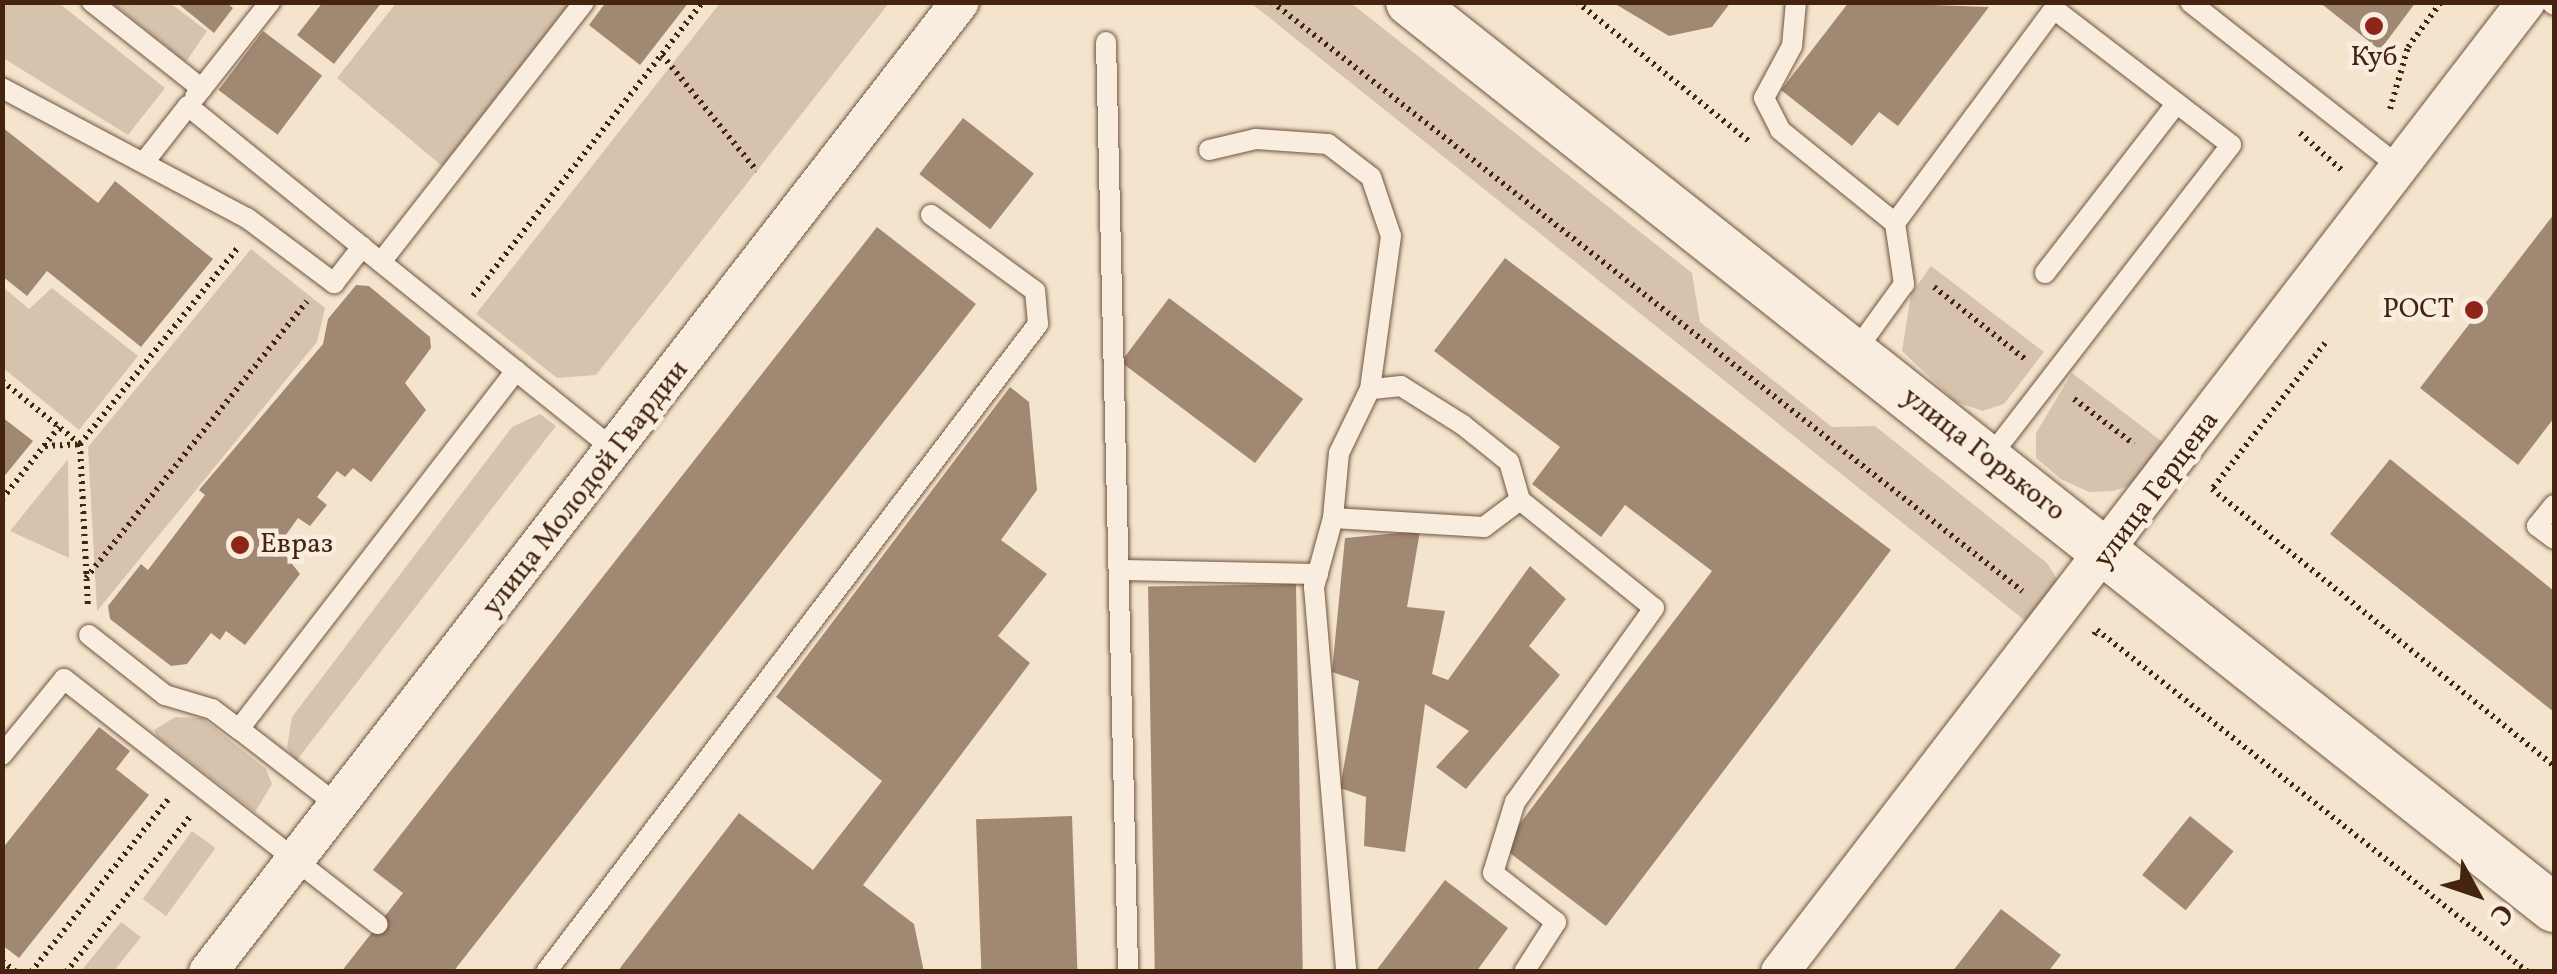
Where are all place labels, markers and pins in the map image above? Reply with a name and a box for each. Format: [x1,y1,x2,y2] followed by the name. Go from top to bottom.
[2363,15,2385,37] marker: Куб
[2351,41,2397,75] place label: Куб
[2383,293,2454,327] place label: РОСТ
[2463,299,2485,321] marker: РОСТ
[260,528,333,562] place label: Евраз
[229,534,251,556] marker: Евраз

